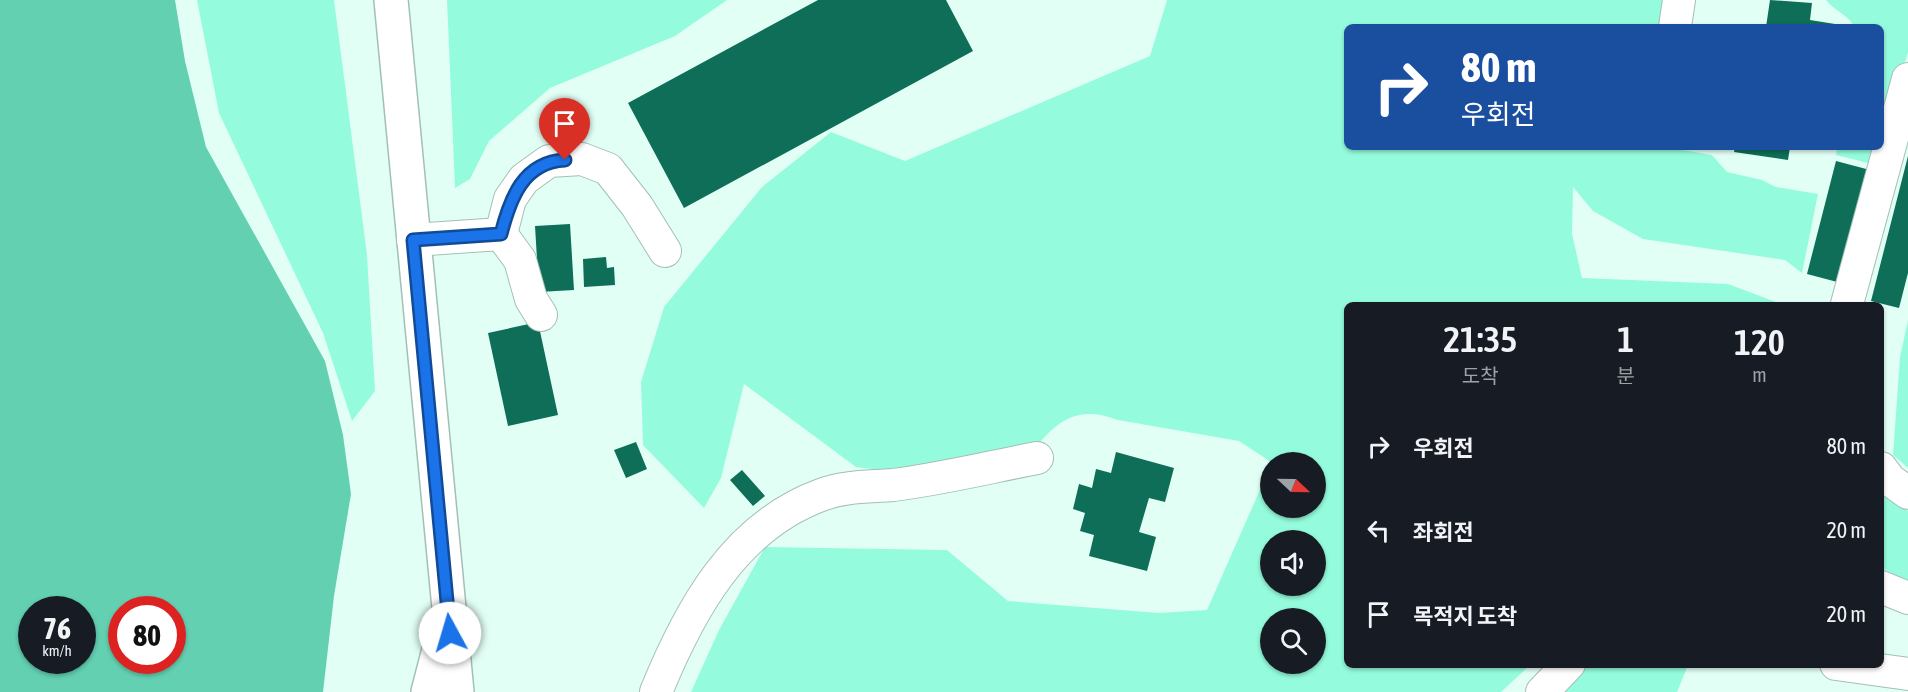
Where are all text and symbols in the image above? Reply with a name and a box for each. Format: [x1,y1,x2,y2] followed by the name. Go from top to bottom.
[1461,43,1536,91] text: 80 m
[1362,48,1440,126] icon: right
[539,98,590,160] pin
[1461,99,1536,130] text: 우회전
[548,107,581,140] icon: arrive
[1443,318,1517,360] text: 21:35
[1617,318,1634,360] text: 1
[1734,321,1785,363] text: 120
[1752,363,1767,386] text: m
[1462,364,1499,387] text: 도착
[1616,364,1635,387] text: 분
[1362,430,1395,463] icon: right
[1826,433,1866,459] text: 80 m
[1413,435,1474,461] text: 우회전
[1260,452,1326,518] north arrow
[1260,452,1326,674] map controls
[1362,514,1395,547] icon: left
[1826,517,1866,543] text: 20 m
[1413,519,1474,545] text: 좌회전
[1260,530,1326,596] button: sound
[108,596,186,674] speed limit sign: 80
[1362,598,1395,631] icon: arrive
[418,601,482,665] position arrow
[1826,601,1866,627] text: 20 m
[1413,603,1517,629] text: 목적지 도착
[1260,608,1326,674] button: search
[43,611,71,645] text: 76
[42,642,72,659] text: km/h

